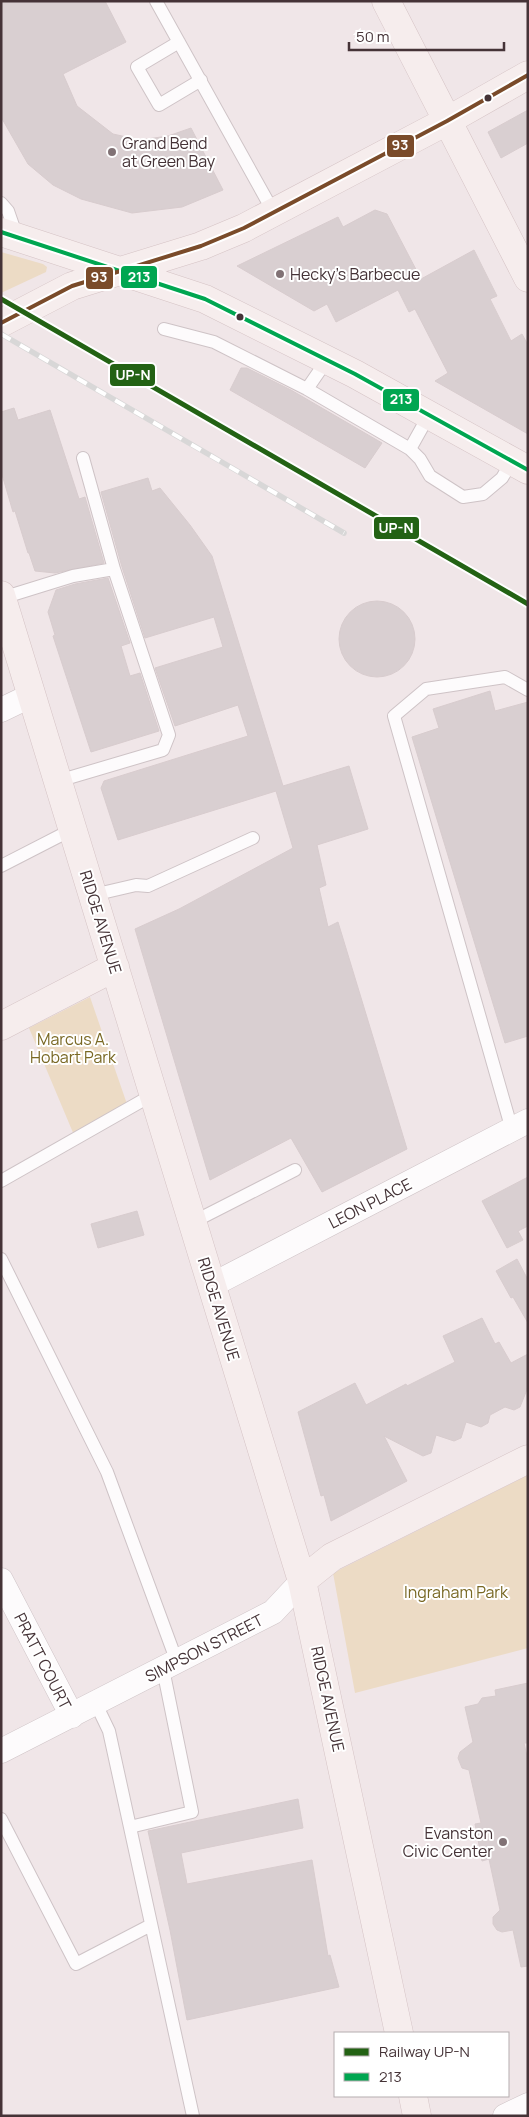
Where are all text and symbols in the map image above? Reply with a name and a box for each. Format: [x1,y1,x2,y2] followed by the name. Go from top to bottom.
[349,20,504,52] scale bar
[356,26,390,47] text: 50 m
[483,93,493,103] unlabelled marker
[122,132,216,172] place label: Grand Bend at Green Bay
[386,134,415,158] line badge: 93
[392,135,408,154] text: 93
[106,146,118,158] marker: Grand Bend at Green Bay
[290,263,420,285] place label: Hecky's Barbecue
[120,265,158,289] line badge: 213
[85,266,114,290] line badge: 93
[91,267,107,286] text: 93
[128,267,150,286] text: 213
[274,268,286,280] marker: Hecky's Barbecue
[235,312,245,322] unlabelled marker
[109,363,156,387] line badge: UP-N
[116,365,150,384] text: UP-N
[382,388,420,412] line badge: 213
[390,389,412,408] text: 213
[373,516,420,540] line badge: UP-N
[379,518,413,537] text: UP-N
[75,867,127,977] street label: RIDGE AVENUE
[30,1028,117,1068] park label: Marcus A. Hobart Park
[325,1173,415,1233] street label: LEON PLACE
[193,1254,245,1364] street label: RIDGE AVENUE
[404,1581,509,1603] park label: Ingraham Park
[9,1609,77,1713] street label: PRATT COURT
[141,1609,267,1687] street label: SIMPSON STREET
[306,1644,350,1754] street label: RIDGE AVENUE
[403,1822,493,1862] place label: Evanston Civic Center
[497,1836,509,1848] marker: Evanston Civic Center
[334,2032,509,2097] legend
[379,2041,470,2062] text: Railway UP-N
[379,2066,402,2087] text: 213

